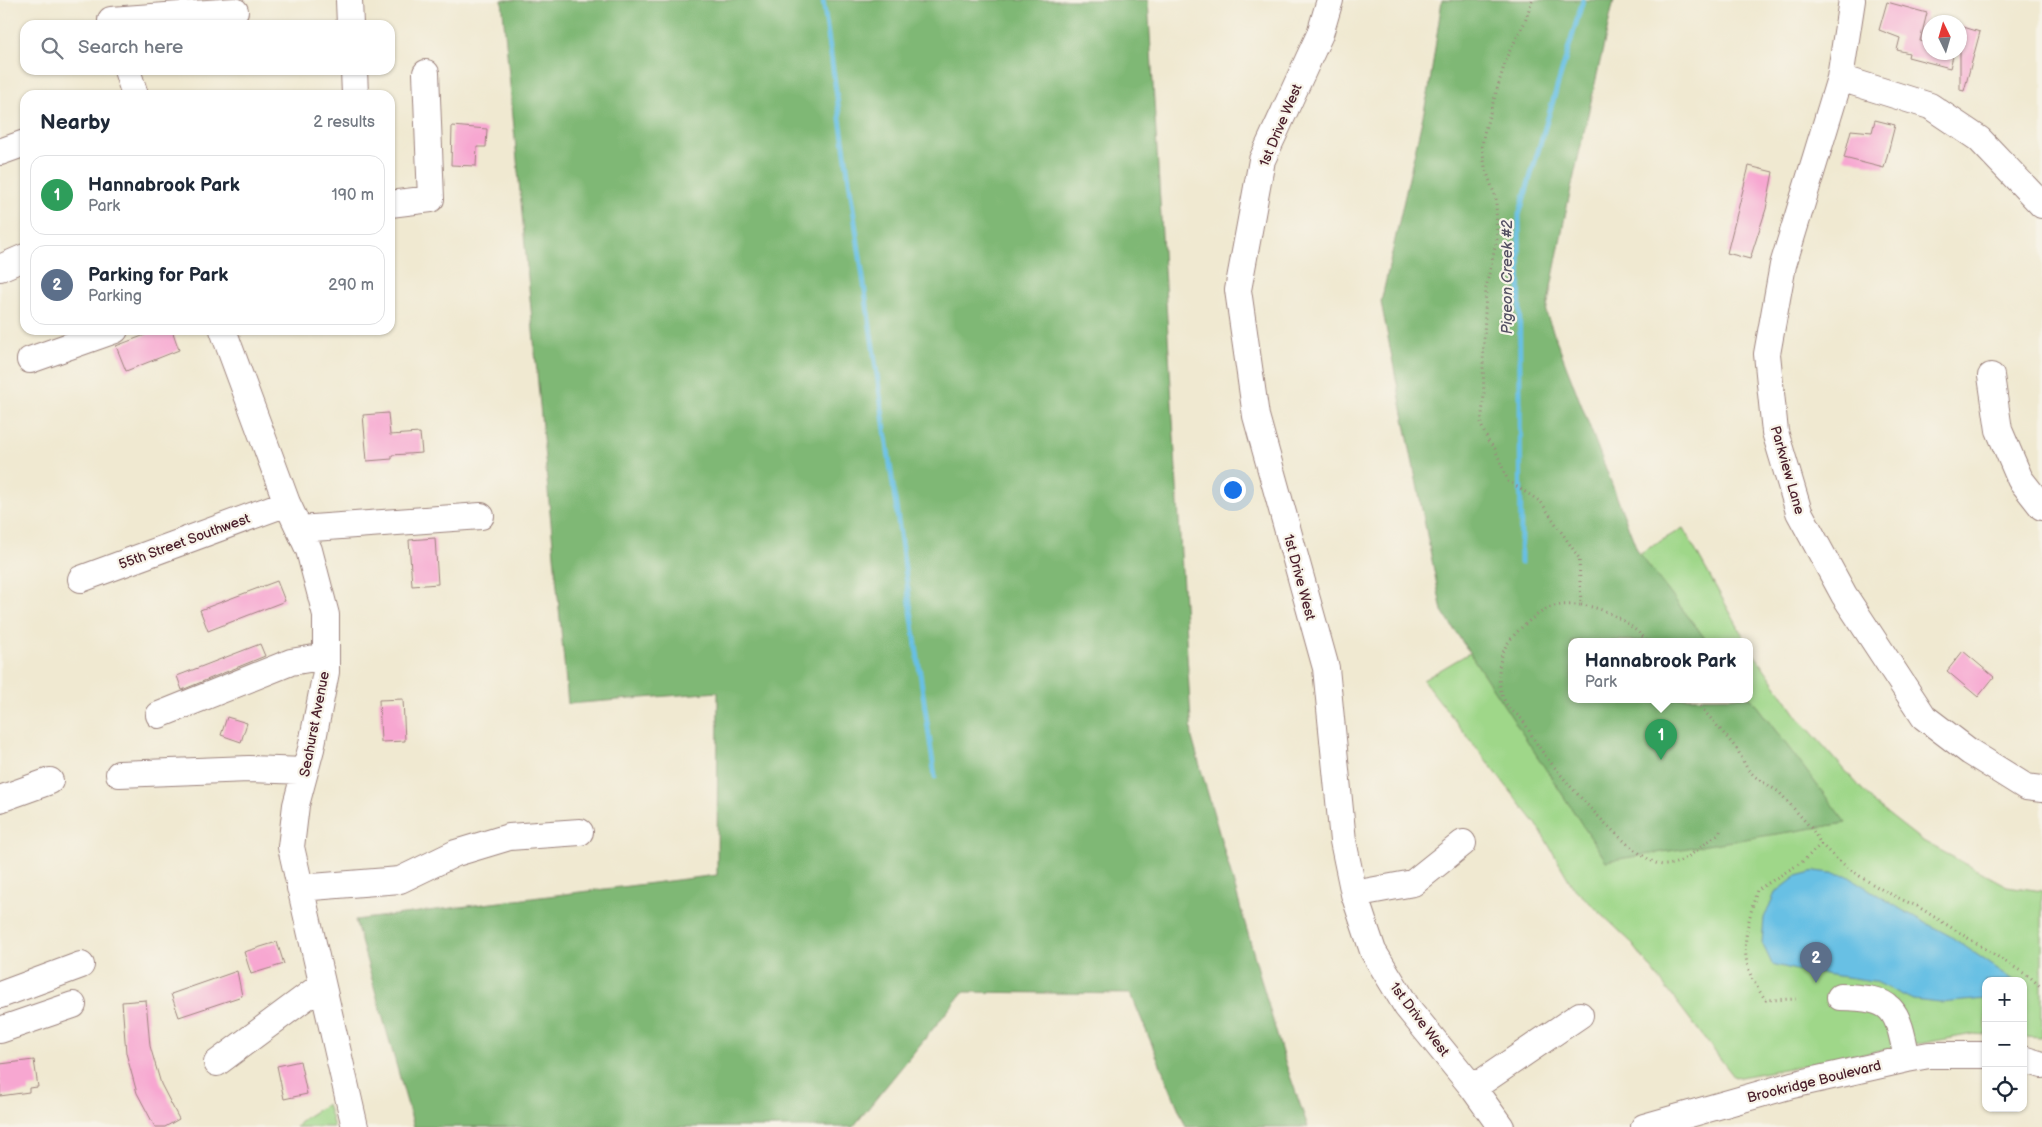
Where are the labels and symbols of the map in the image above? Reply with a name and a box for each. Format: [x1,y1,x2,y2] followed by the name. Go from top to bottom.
[1922,15,1967,60] north arrow
[1255,81,1306,169] street label: 1st Drive West
[1498,219,1517,334] water label: Pigeon Creek #2
[1767,424,1808,516] street label: Parkview Lane
[1220,477,1246,503] your location
[116,510,253,573] street label: 55th Street Southwest
[1280,532,1319,623] street label: 1st Drive West
[296,670,333,778] street label: Seahurst Avenue
[1645,719,1677,760] pin: 1
[1800,942,1832,983] pin: 2
[1386,979,1453,1060] street label: 1st Drive West
[1745,1057,1883,1106] street label: Brookridge Boulevard

